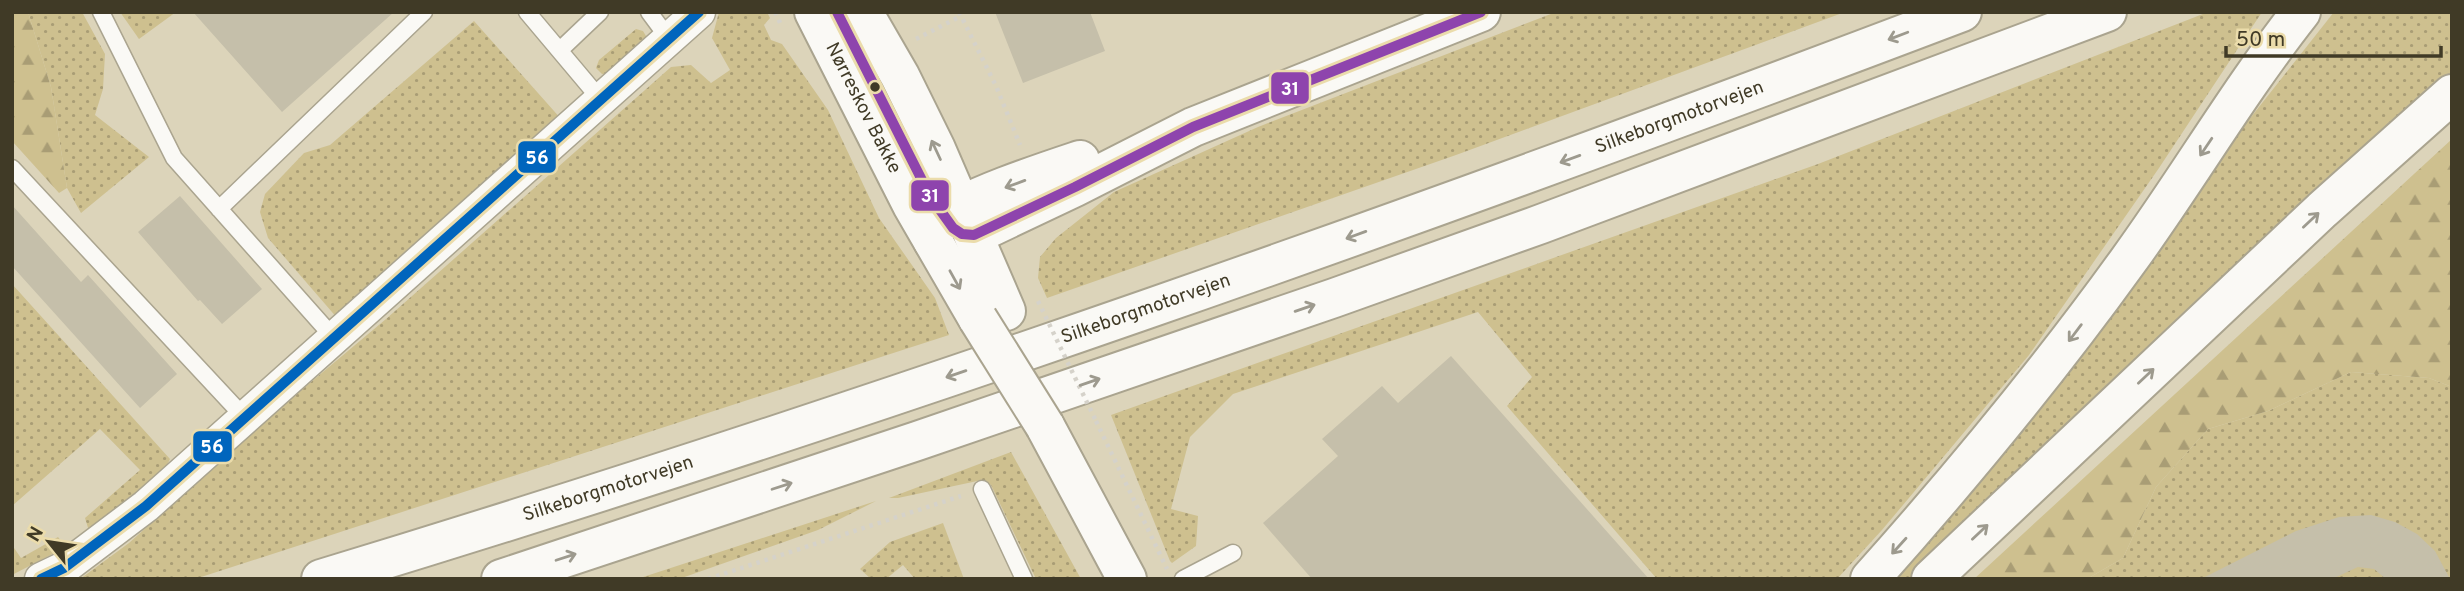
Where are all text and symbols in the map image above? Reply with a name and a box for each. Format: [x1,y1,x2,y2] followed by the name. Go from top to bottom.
[2226,14,2441,58] scale bar
[2236,27,2285,54] text: 50 m
[1888,31,1910,44] one-way arrow
[820,39,906,178] street label: Nørreskov Bakke
[1270,71,1310,105] line badge: 31
[1592,76,1767,160] street label: Silkeborgmotorvejen
[1281,78,1299,102] text: 31
[868,80,882,94] unlabelled marker
[2199,136,2213,156] one-way arrow
[517,140,557,174] line badge: 56
[929,140,942,161] one-way arrow
[525,147,549,171] text: 56
[1560,153,1582,166] one-way arrow
[910,179,950,212] line badge: 31
[1004,179,1026,191] one-way arrow
[921,185,939,209] text: 31
[2303,211,2320,228] one-way arrow
[1346,230,1368,243] one-way arrow
[949,269,963,290] one-way arrow
[1058,269,1234,350] street label: Silkeborgmotorvejen
[1294,301,1316,313] one-way arrow
[2068,323,2083,342] one-way arrow
[945,368,967,381] one-way arrow
[2137,368,2155,384] one-way arrow
[1079,375,1101,387] one-way arrow
[192,430,233,463] line badge: 56
[200,436,224,460] text: 56
[520,451,697,528] street label: Silkeborgmotorvejen
[770,479,792,491] one-way arrow
[14,507,84,577] north arrow
[22,523,50,546] text: N
[1971,524,1989,540] one-way arrow
[1891,537,1907,555] one-way arrow
[554,550,576,563] one-way arrow

